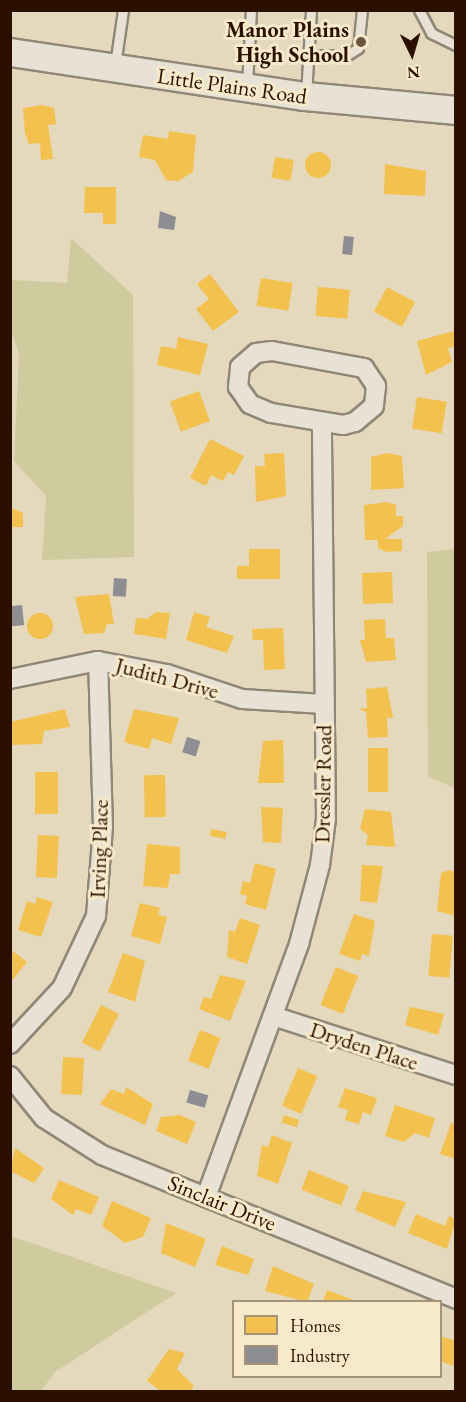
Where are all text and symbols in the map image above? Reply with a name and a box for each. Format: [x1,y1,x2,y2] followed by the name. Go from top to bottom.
[226,16,349,68] place label: Manor Plains High School
[382,24,442,84] north arrow
[354,35,368,49] marker: Manor Plains High School
[406,61,421,83] text: N
[155,62,309,110] street label: Little Plains Road
[113,652,221,704] street label: Judith Drive
[309,725,337,843] street label: Dressler Road
[84,799,114,899] street label: Irving Place
[307,1016,421,1076] street label: Dryden Place
[164,1169,280,1237] street label: Sinclair Drive
[232,1300,442,1378] legend
[290,1314,340,1337] text: Homes
[290,1344,350,1367] text: Industry

